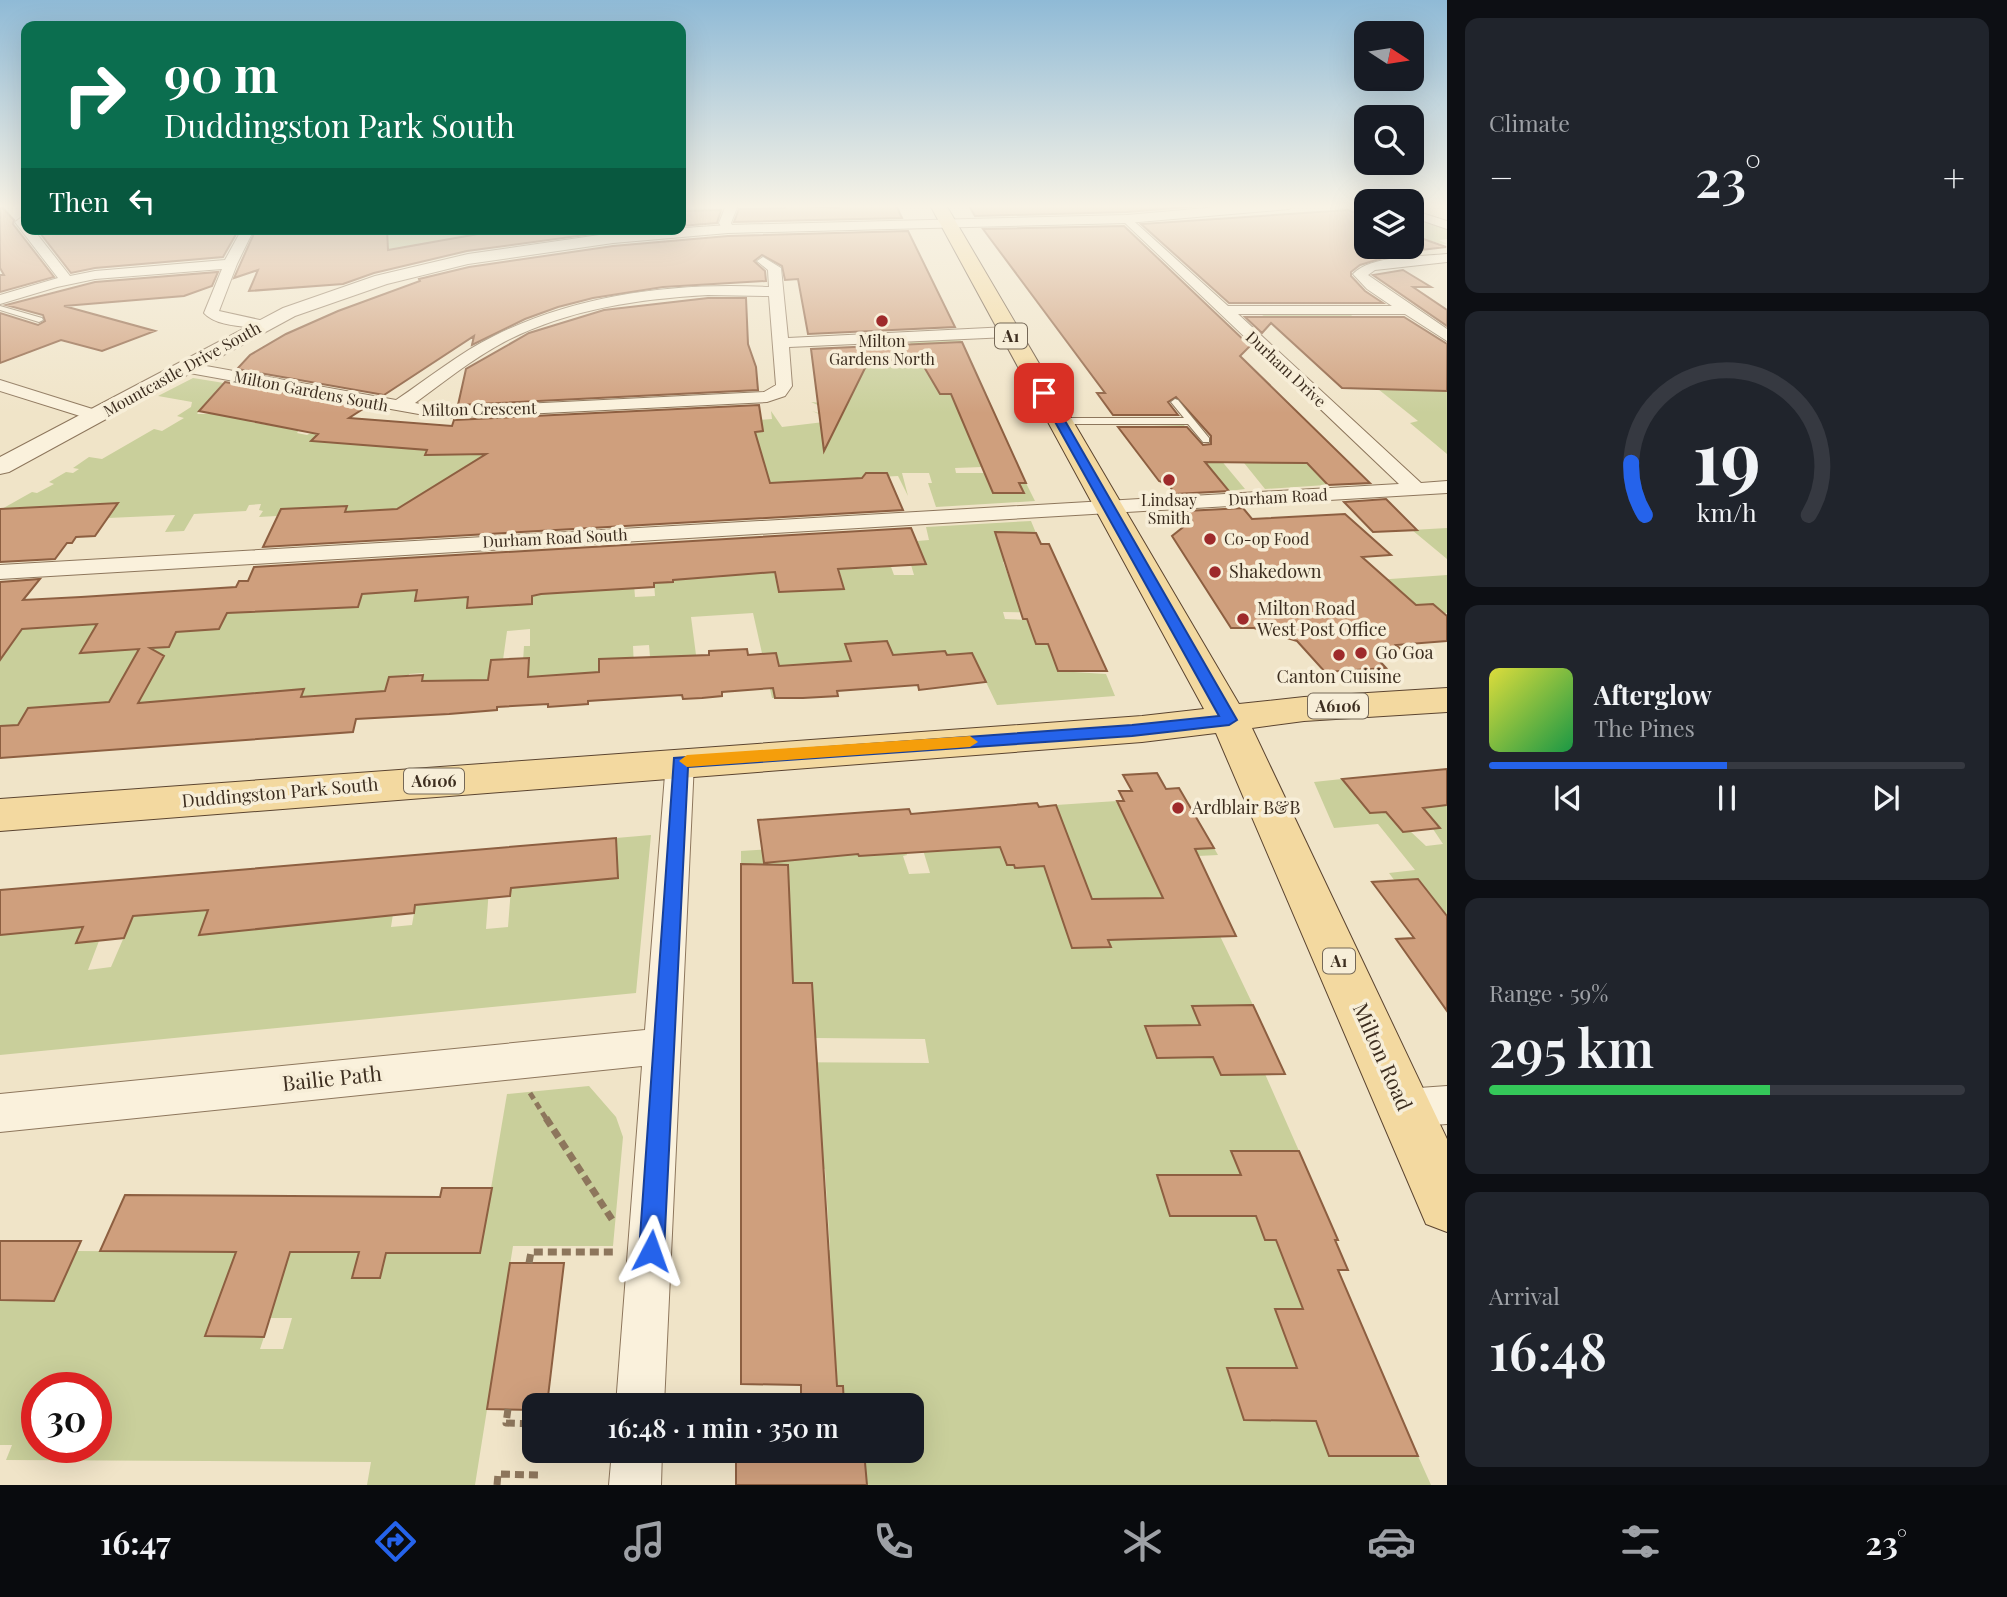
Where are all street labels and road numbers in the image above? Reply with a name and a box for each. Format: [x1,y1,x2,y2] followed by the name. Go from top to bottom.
[99,316,265,421] street label: Mountcastle Drive South
[995,324,1027,348] road number: A1
[1242,326,1331,411] street label: Durham Drive
[232,365,391,416] street label: Milton Gardens South
[421,397,537,420] street label: Milton Crescent
[1228,483,1328,510] street label: Durham Road
[482,523,629,552] street label: Durham Road South
[1308,694,1368,719] road number: A6106
[404,768,464,794] road number: A6106
[181,771,380,813] street label: Duddingston Park South
[1323,948,1355,973] road number: A1
[1348,998,1420,1114] street label: Milton Road
[281,1058,384,1096] street label: Bailie Path

